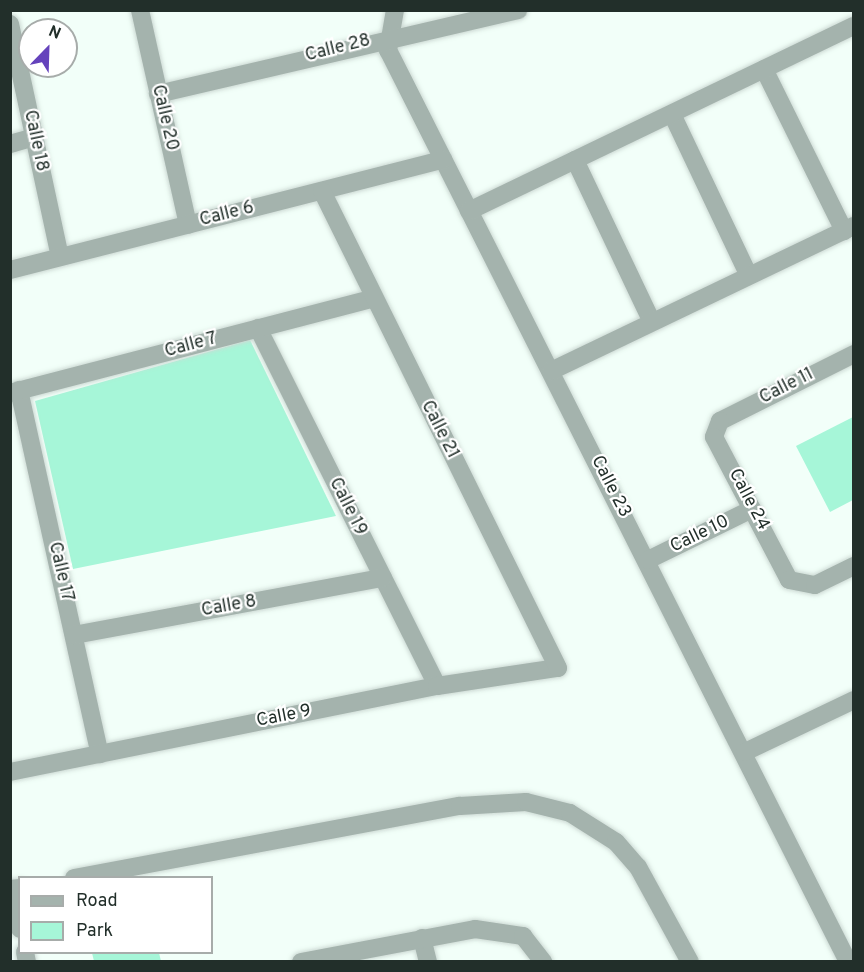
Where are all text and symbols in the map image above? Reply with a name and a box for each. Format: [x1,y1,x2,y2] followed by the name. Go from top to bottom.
[18,18,78,78] north arrow
[45,22,63,45] text: N
[303,30,373,68] street label: Calle 28
[146,83,182,153] street label: Calle 20
[18,108,52,174] street label: Calle 18
[198,198,256,232] street label: Calle 6
[162,329,220,363] street label: Calle 7
[756,364,818,410] street label: Calle 11
[415,397,463,463] street label: Calle 21
[585,453,635,521] street label: Calle 23
[723,466,773,534] street label: Calle 24
[323,475,371,539] street label: Calle 19
[667,512,733,558] street label: Calle 10
[43,540,77,604] street label: Calle 17
[200,592,258,622] street label: Calle 8
[255,701,313,733] street label: Calle 9
[18,876,213,954] legend
[76,890,118,913] text: Road
[76,920,113,943] text: Park

